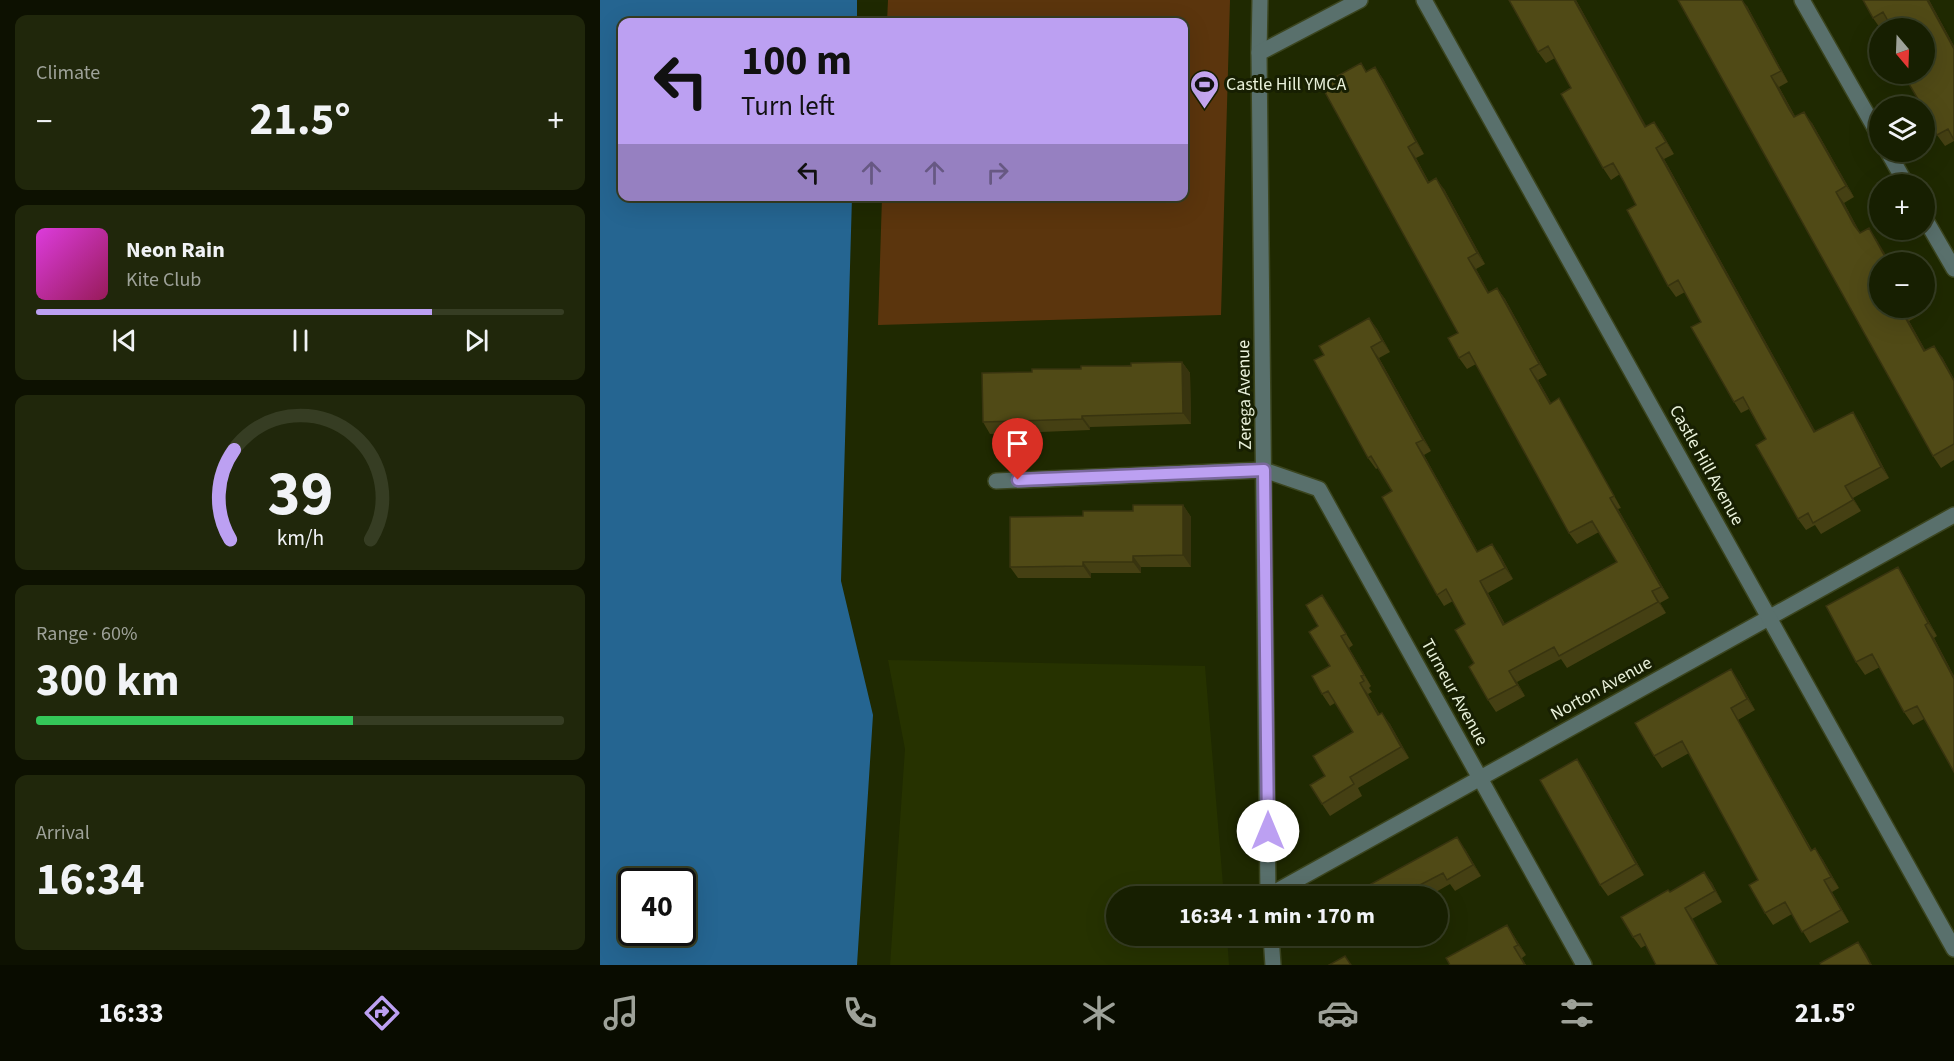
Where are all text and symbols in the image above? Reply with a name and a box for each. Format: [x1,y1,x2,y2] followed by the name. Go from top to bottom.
[1869,18,1935,84] north arrow
[1869,18,1935,318] map controls
[741,31,852,91] text: 100 m
[642,42,720,120] icon: left
[36,59,100,87] text: Climate
[1189,68,1221,110] sports icon: Castle Hill YMCA
[1226,72,1347,97] place label: Castle Hill YMCA
[741,87,835,126] text: Turn left
[249,88,351,152] text: 21.5°
[1869,96,1935,162] button: layers
[36,98,52,145] text: −
[548,98,564,145] text: +
[792,156,825,189] icon: left
[855,156,888,189] icon: ahead
[918,156,951,189] icon: ahead
[981,156,1014,189] icon: right
[1869,174,1935,240] button: +
[126,234,225,266] text: Neon Rain
[1869,252,1935,318] button: −
[126,266,201,294] text: Kite Club
[108,324,141,357] icon: previous
[284,324,317,357] icon: pause
[460,324,493,357] icon: next
[1231,340,1258,450] street label: Zerega Avenue
[1663,401,1750,530] street label: Castle Hill Avenue
[992,418,1043,480] pin
[1001,427,1034,460] icon: arrive
[267,450,333,539] text: 39
[276,523,324,554] text: km/h
[36,620,137,648] text: Range · 60%
[1415,634,1494,750] street label: Turneur Avenue
[36,649,180,713] text: 300 km
[1546,650,1656,727] street label: Norton Avenue
[1236,799,1300,863] position arrow
[36,819,90,847] text: Arrival
[36,848,145,912] text: 16:34
[618,868,696,946] speed limit sign: 40
[1179,900,1375,932] text: 16:34 · 1 min · 170 m
[361,992,403,1034] icon: directions
[600,992,642,1034] icon: music
[839,992,881,1034] icon: phone
[1078,992,1120,1034] icon: climate
[1317,992,1359,1034] icon: car
[1556,992,1598,1034] icon: filters
[99,994,164,1033] text: 16:33
[1795,994,1855,1033] text: 21.5°

